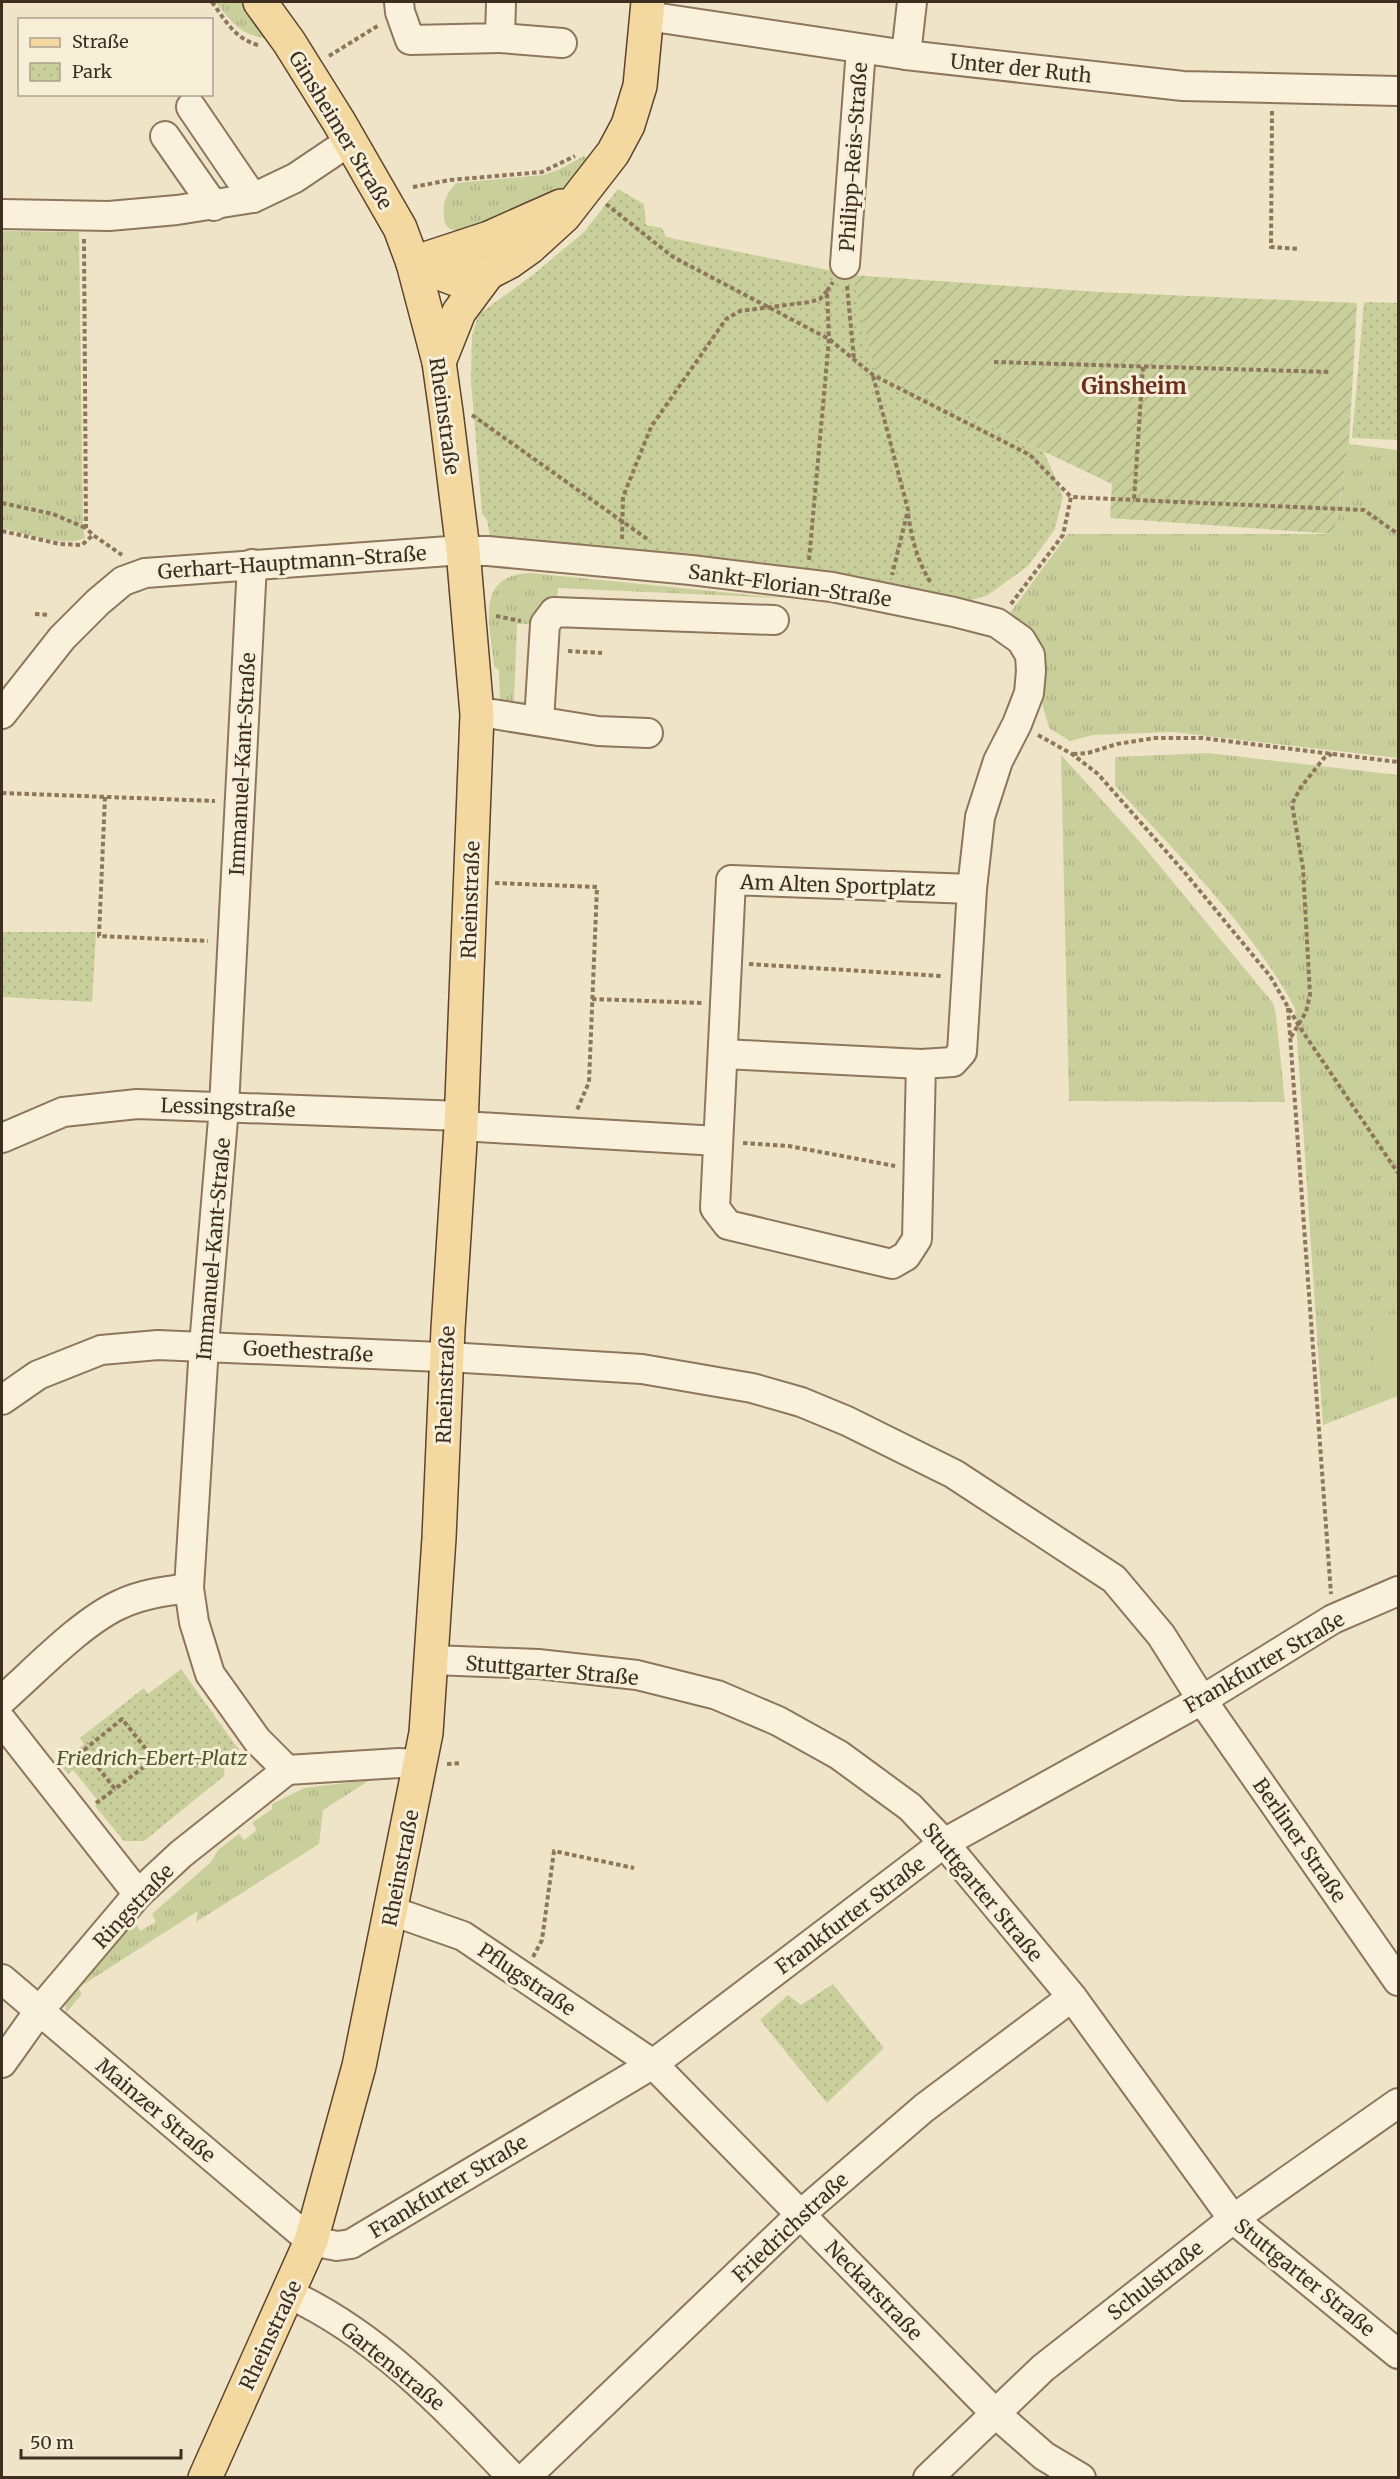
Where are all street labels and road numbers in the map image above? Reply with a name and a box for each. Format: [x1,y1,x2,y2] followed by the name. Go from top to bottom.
[284,46,398,214] street label: Ginsheimer Straße
[949,48,1093,88] street label: Unter der Ruth
[834,61,872,253] street label: Philipp-Reis-Straße
[424,356,466,476] street label: Rheinstraße
[157,540,427,584] street label: Gerhart-Hauptmann-Straße
[687,558,893,612] street label: Sankt-Florian-Straße
[224,652,260,876] street label: Immanuel-Kant-Straße
[455,840,485,960] street label: Rheinstraße
[739,869,936,901] street label: Am Alten Sportplatz
[160,1092,296,1122] street label: Lessingstraße
[191,1137,235,1361] street label: Immanuel-Kant-Straße
[430,1325,460,1445] street label: Rheinstraße
[242,1335,374,1367] street label: Goethestraße
[1179,1606,1349,1718] street label: Frankfurter Straße
[464,1650,640,1690] street label: Stuttgarter Straße
[1248,1773,1352,1907] street label: Berliner Straße
[376,1808,424,1928] street label: Rheinstraße
[918,1817,1048,1967] street label: Stuttgarter Straße
[770,1851,930,1979] street label: Frankfurter Straße
[88,1859,178,1953] street label: Ringstraße
[473,1937,581,2021] street label: Pflugstraße
[91,2053,221,2167] street label: Mainzer Straße
[364,2129,532,2243] street label: Frankfurter Straße
[727,2167,853,2287] street label: Friedrichstraße
[1230,2213,1380,2341] street label: Stuttgarter Straße
[820,2235,928,2345] street label: Neckarstraße
[1102,2235,1208,2325] street label: Schulstraße
[234,2276,306,2394] street label: Rheinstraße
[336,2317,450,2415] street label: Gartenstraße

